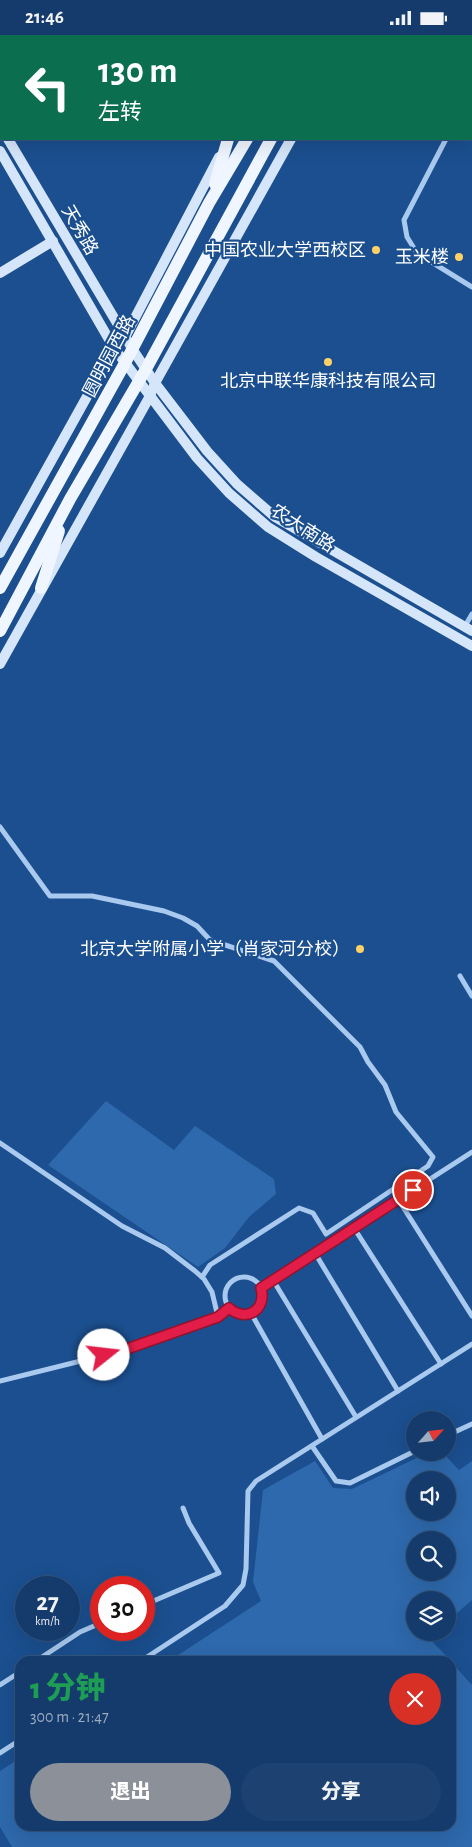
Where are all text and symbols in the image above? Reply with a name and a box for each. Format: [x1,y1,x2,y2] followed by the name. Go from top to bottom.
[25,8,64,27] text: 21:46
[98,54,177,89] text: 130 m
[15,55,80,120] icon: left
[98,101,142,123] text: 左转
[58,202,102,258] street label: 天秀路
[204,240,366,260] place label: 中国农业大学西校区
[370,244,382,256] marker: 中国农业大学西校区
[395,247,449,267] place label: 玉米楼
[453,251,465,263] marker: 玉米楼
[79,312,139,400] street label: 圆明园西路
[322,356,334,368] marker: 北京中联华康科技有限公司
[220,371,436,391] place label: 北京中联华康科技有限公司
[267,500,339,556] street label: 农大南路
[80,939,350,959] place label: 北京大学附属小学（肖家河分校）
[354,943,366,955] marker: 北京大学附属小学（肖家河分校）
[392,1169,434,1211] pin
[399,1176,427,1204] icon: arrive
[77,1328,129,1380] position arrow
[406,1411,456,1461] north arrow
[406,1411,456,1641] map controls
[406,1471,456,1521] button: sound
[406,1531,456,1581] button: search
[90,1576,155,1641] speed limit sign: 30
[36,1590,59,1615] text: 27
[406,1591,456,1641] button: layers
[35,1615,60,1627] text: km/h
[389,1673,441,1725] button: close
[30,1674,105,1704] text: 1 分钟
[30,1709,109,1725] text: 300 m · 21:47
[30,1763,231,1821] button: 退出
[241,1763,441,1821] button: 分享

